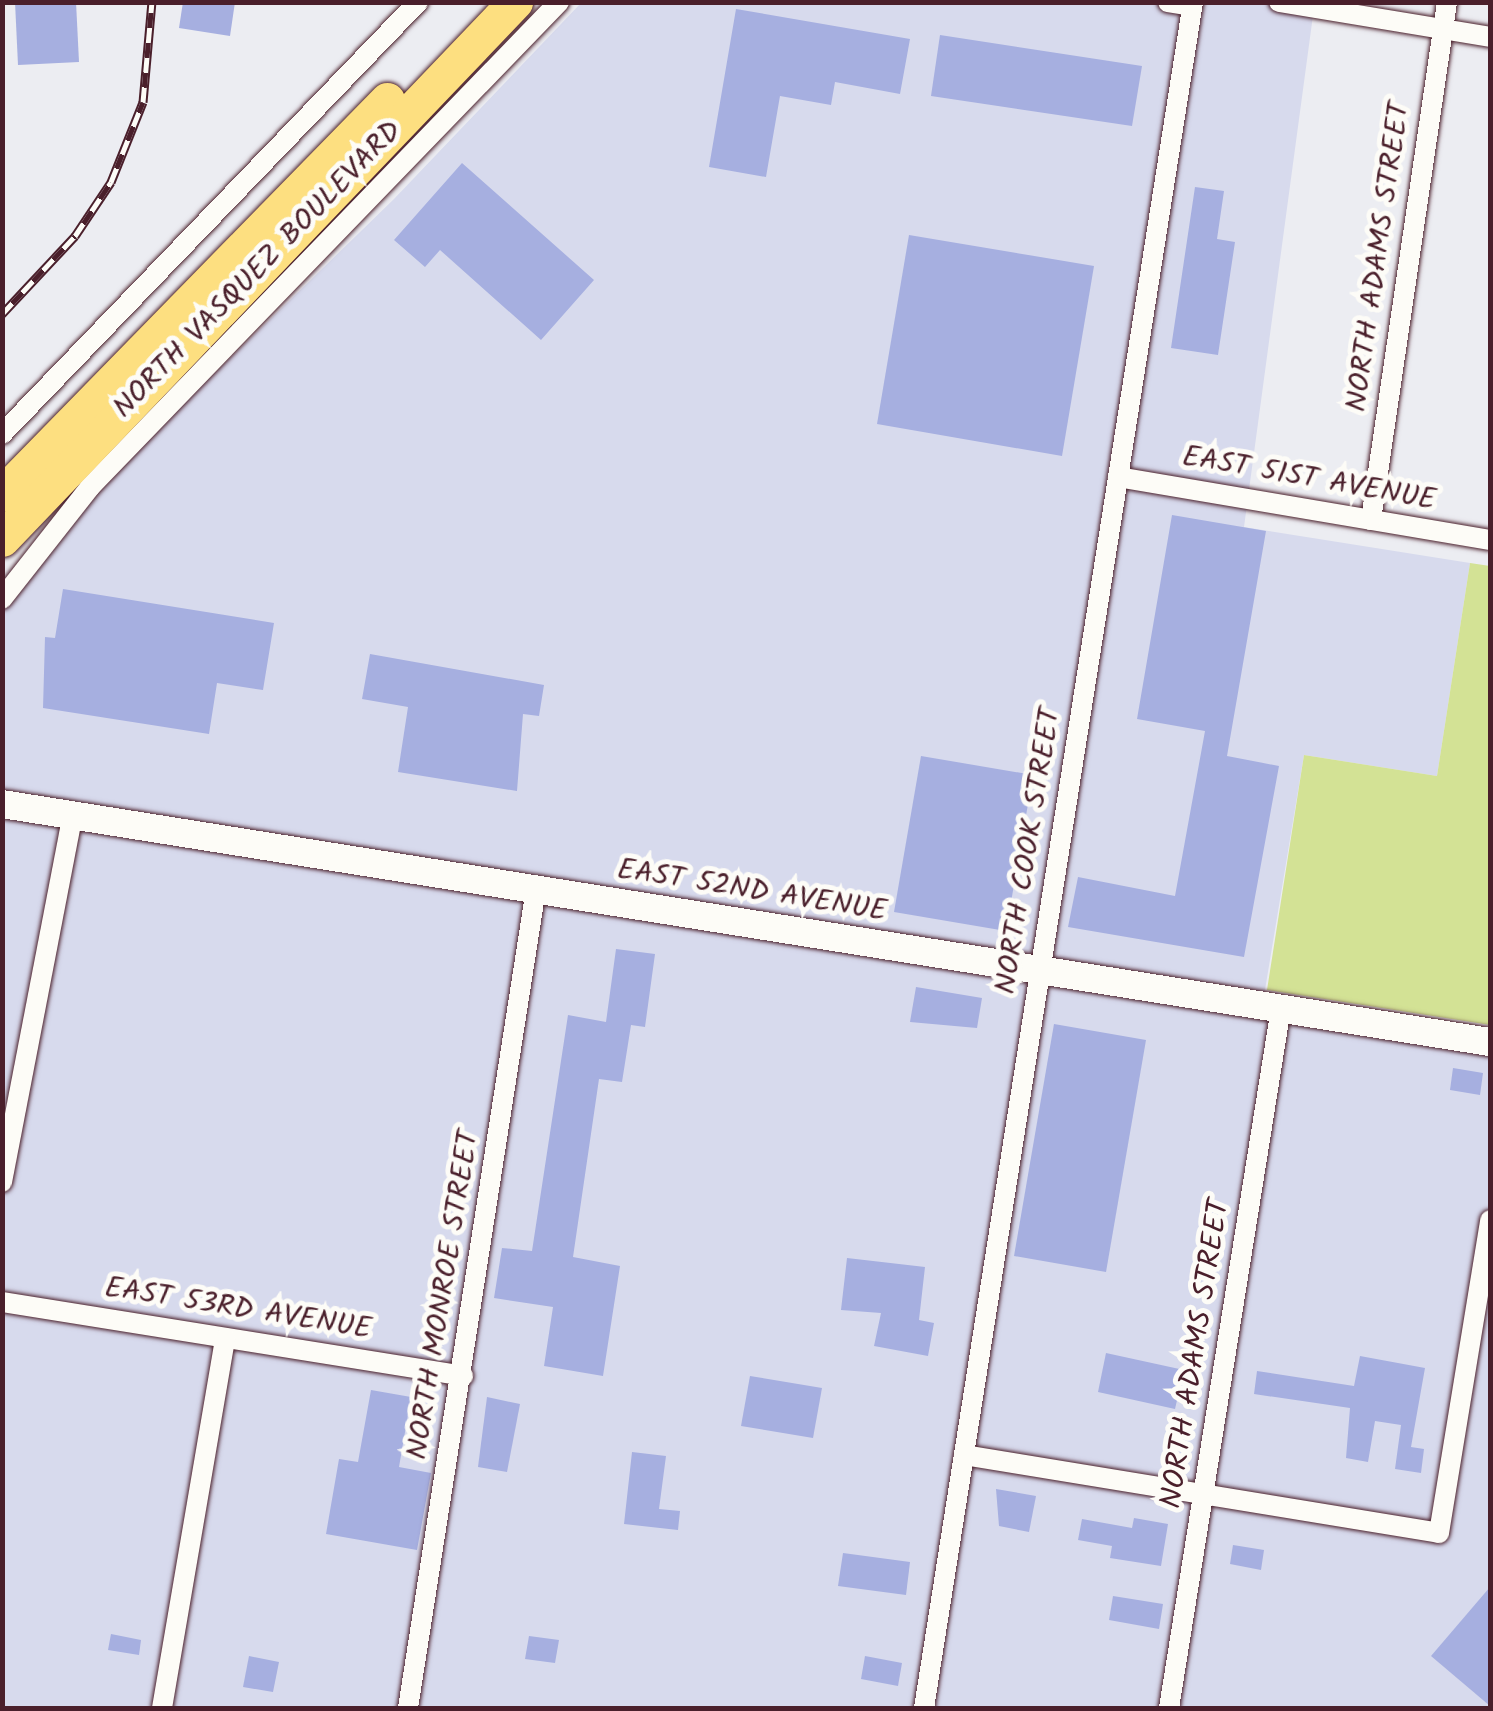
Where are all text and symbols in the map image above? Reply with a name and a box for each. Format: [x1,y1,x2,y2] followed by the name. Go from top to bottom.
[1339,100,1419,414] street label: NORTH ADAMS STREET
[106,114,410,426] street label: NORTH VASQUEZ BOULEVARD
[1179,439,1439,519] street label: EAST 51ST AVENUE
[989,705,1069,997] street label: NORTH COOK STREET
[615,852,889,930] street label: EAST 52ND AVENUE
[400,1128,488,1462] street label: NORTH MONROE STREET
[1154,1197,1238,1511] street label: NORTH ADAMS STREET
[102,1270,374,1348] street label: EAST 53RD AVENUE

